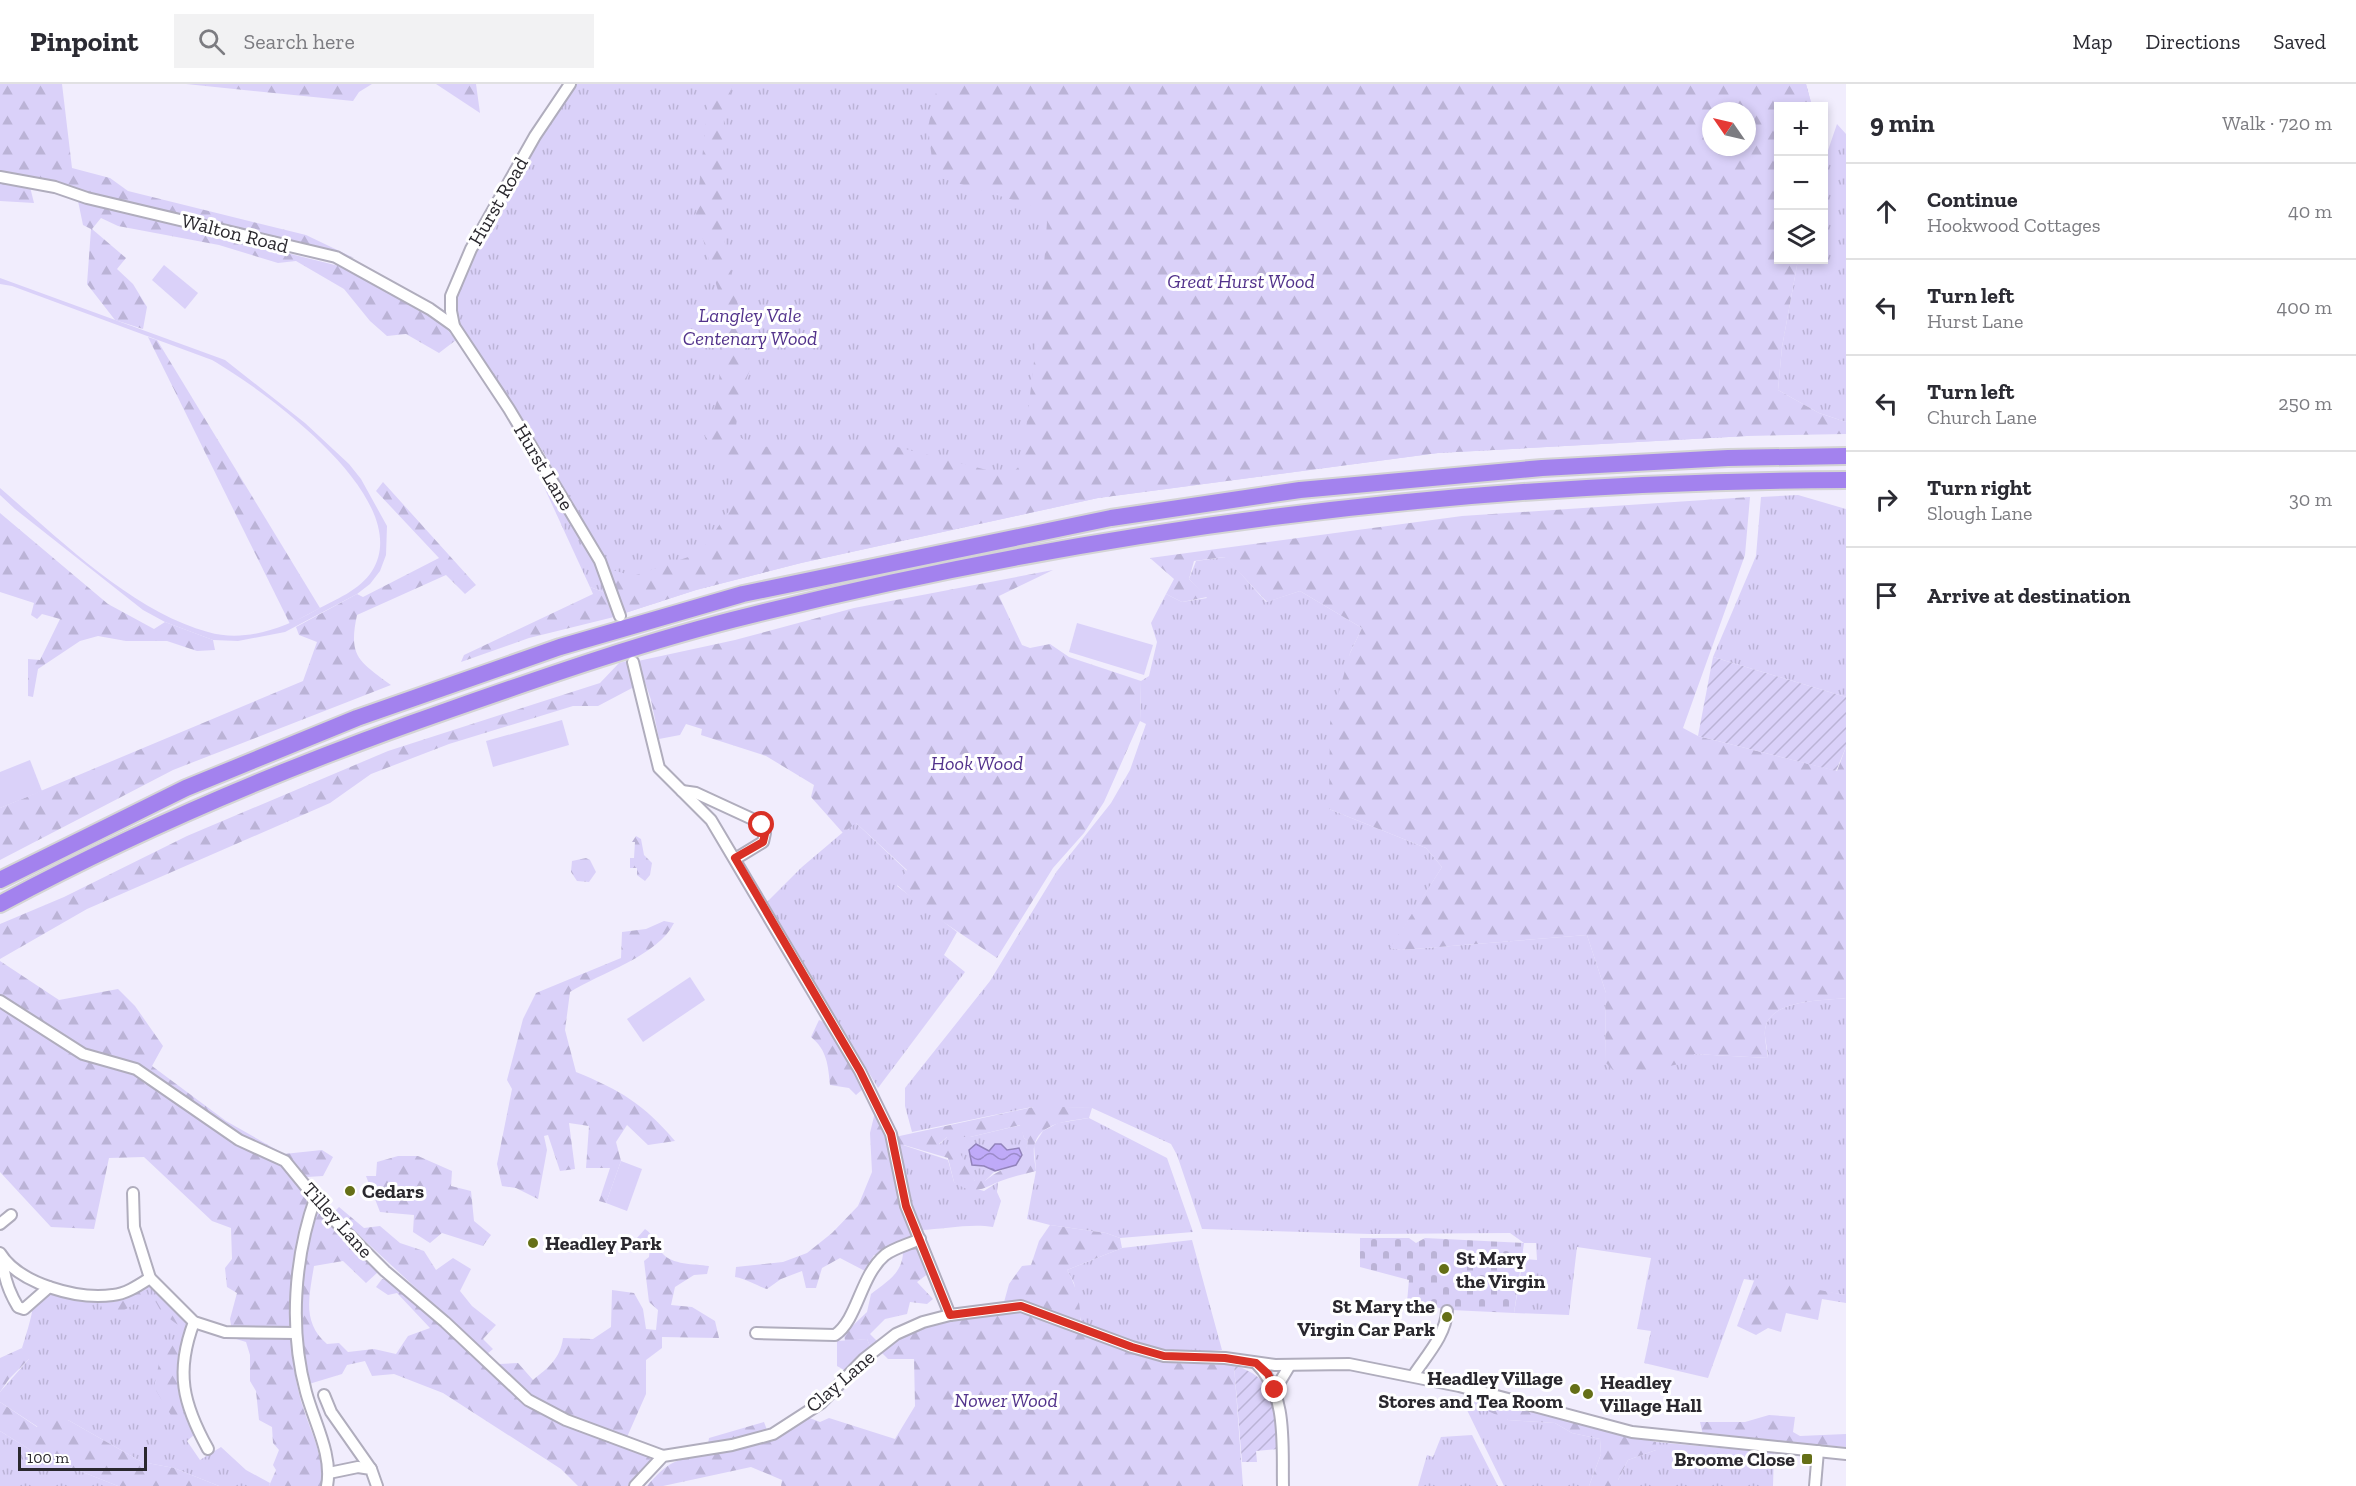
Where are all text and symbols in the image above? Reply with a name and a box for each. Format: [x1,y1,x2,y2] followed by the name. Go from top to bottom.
[174,14,594,68] search box
[30,25,138,58] text: Pinpoint
[195,25,228,58] icon: search
[243,28,355,55] text: Search here
[2073,29,2113,54] text: Map
[2146,29,2240,54] text: Directions
[2273,29,2326,54] text: Saved
[1702,102,1756,156] north arrow
[1774,102,1828,264] map controls
[1774,102,1828,156] button: +
[1870,107,1935,139] text: 9 min
[2222,111,2332,135] text: Walk · 720 m
[463,153,533,249] street label: Hurst Road
[1774,156,1828,210] button: −
[1927,186,2018,213] text: Continue
[1870,195,1903,228] icon: ahead
[2288,199,2332,223] text: 40 m
[179,208,291,258] street label: Walton Road
[1774,210,1828,264] button: layers
[1927,213,2101,237] text: Hookwood Cottages
[1167,269,1315,293] park label: Great Hurst Wood
[1927,282,2014,309] text: Turn left
[1870,291,1903,324] icon: left
[2276,295,2332,319] text: 400 m
[683,303,817,350] park label: Langley Vale Centenary Wood
[1927,309,2023,333] text: Hurst Lane
[1927,378,2014,405] text: Turn left
[1870,387,1903,420] icon: left
[2278,391,2332,415] text: 250 m
[1927,405,2037,429] text: Church Lane
[509,419,579,515] street label: Hurst Lane
[1927,474,2031,501] text: Turn right
[1870,483,1903,516] icon: right
[2289,487,2332,511] text: 30 m
[1927,501,2032,525] text: Slough Lane
[1870,579,1903,612] icon: arrive
[1927,582,2130,609] text: Arrive at destination
[931,751,1023,775] park label: Hook Wood
[748,811,774,837] route start
[298,1177,378,1263] street label: Tilley Lane
[362,1179,424,1203] place label: Cedars
[343,1184,357,1198] marker: Cedars
[545,1231,662,1255] place label: Headley Park
[526,1236,540,1250] marker: Headley Park
[1456,1246,1546,1293] place label: St Mary the Virgin
[1437,1262,1451,1276] marker: St Mary the Virgin
[1297,1294,1435,1341] place label: St Mary the Virgin Car Park
[1440,1310,1454,1324] marker: St Mary the Virgin Car Park
[801,1345,879,1417] street label: Clay Lane
[1378,1366,1563,1413] place label: Headley Village Stores and Tea Room
[1600,1370,1702,1417] place label: Headley Village Hall
[1261,1376,1287,1402] route end
[1568,1382,1582,1396] marker: Headley Village Stores and Tea Room
[1581,1387,1595,1401] marker: Headley Village Hall
[954,1388,1058,1412] park label: Nower Wood
[18,1444,147,1472] scale bar
[1674,1447,1795,1471] place label: Broome Close
[27,1448,69,1467] text: 100 m
[1800,1452,1814,1466] marker: Broome Close

